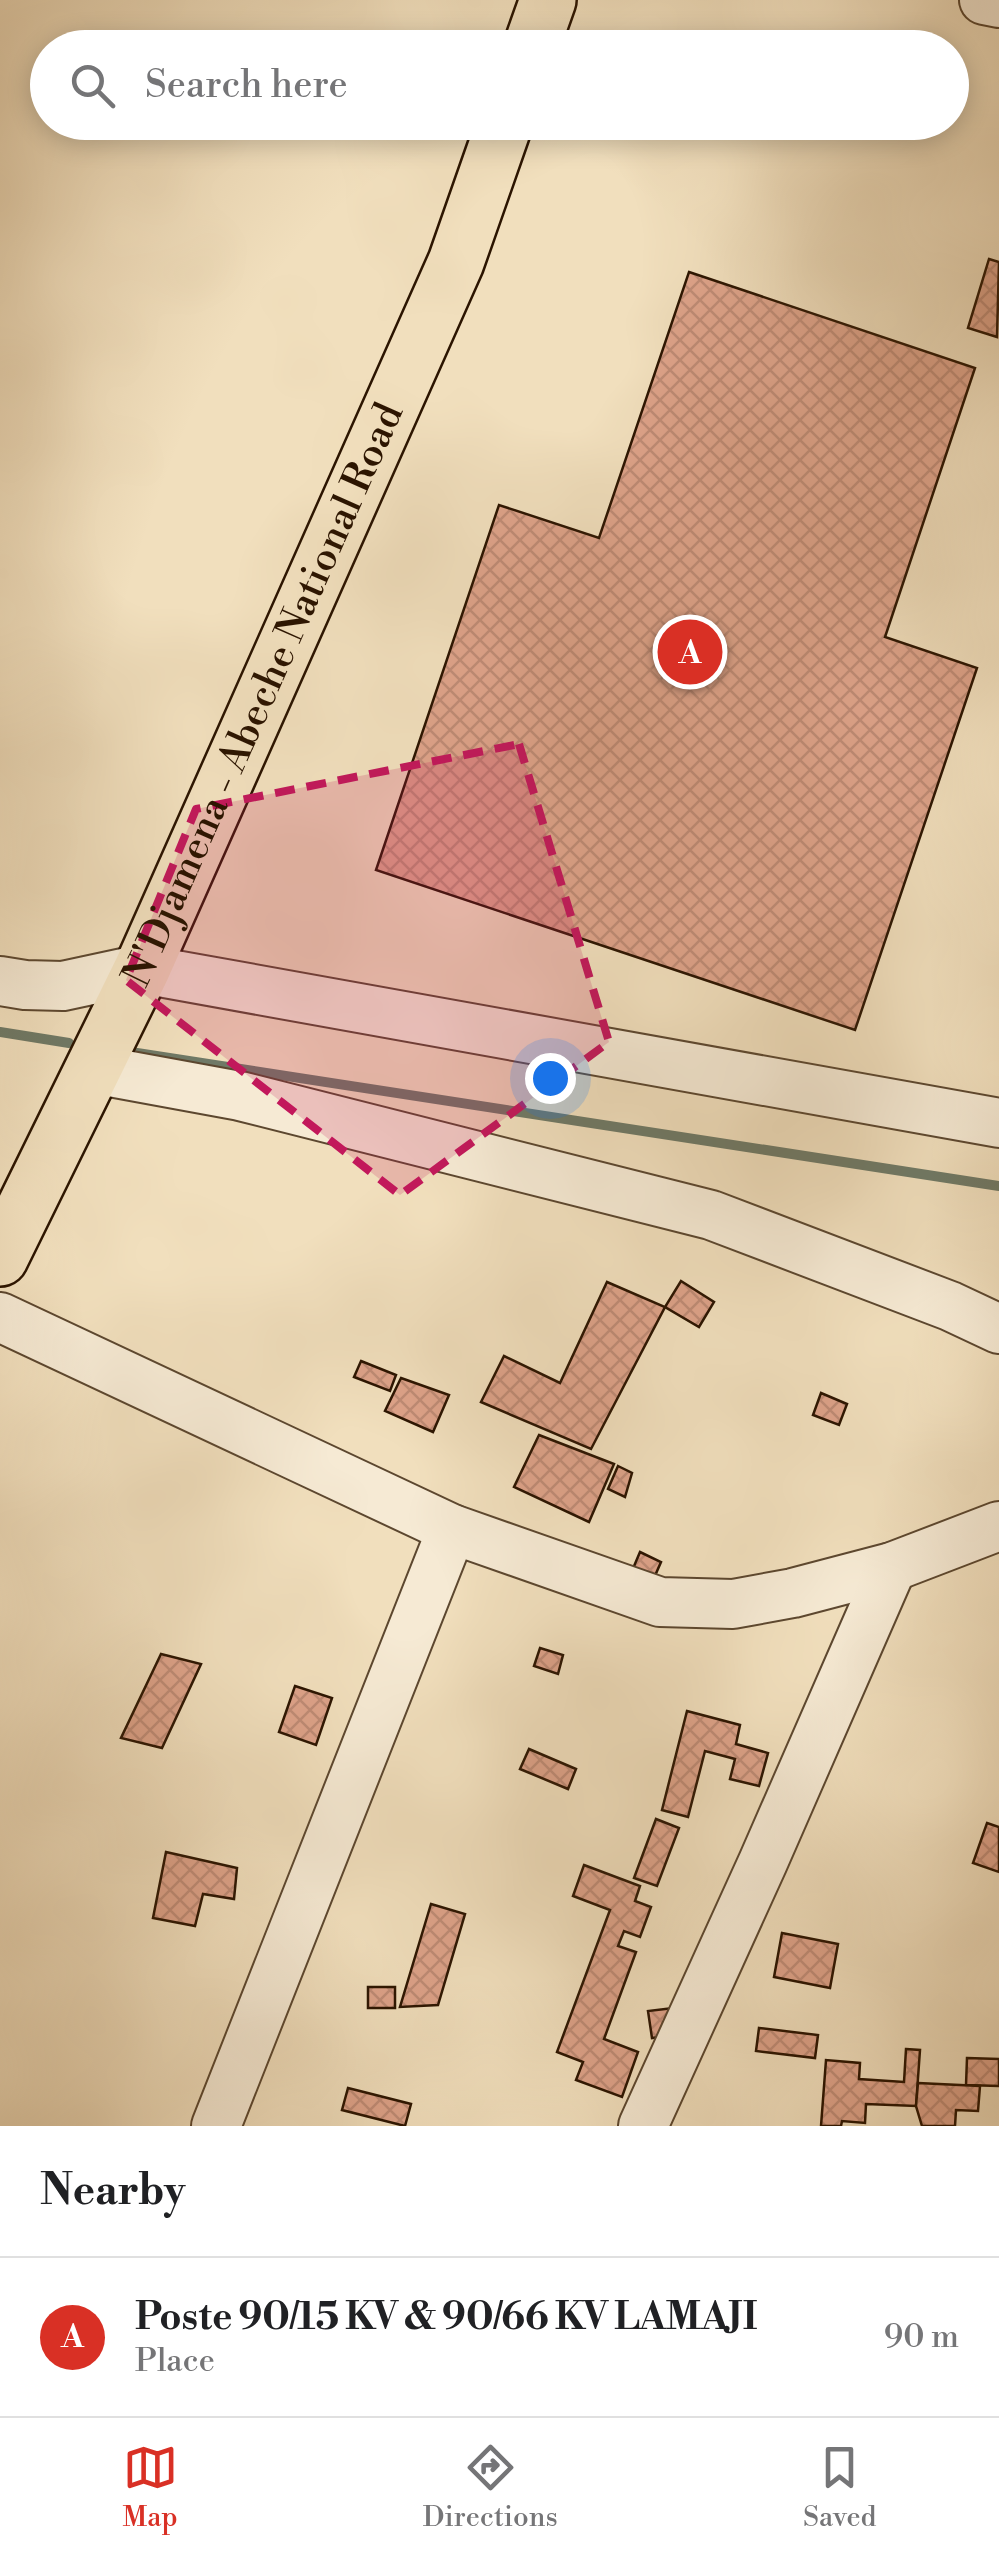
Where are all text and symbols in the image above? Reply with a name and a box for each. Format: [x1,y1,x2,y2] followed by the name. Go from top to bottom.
[30,30,969,140] search box
[65,58,120,113] icon: search
[145,62,348,109] text: Search here
[112,395,415,995] street label: N'Djamena - Abeche National Road
[658,614,722,690] pin: A
[525,1053,576,1104] your location
[40,2165,185,2218] text: Nearby
[135,2294,757,2341] text: Poste 90/15 KV & 90/66 KV LAMAJI
[61,2317,84,2357] text: A
[884,2317,959,2357] text: 90 m
[135,2341,215,2381] text: Place
[123,2440,178,2535] tab: Map
[423,2440,558,2535] tab: Directions
[803,2440,876,2535] tab: Saved

